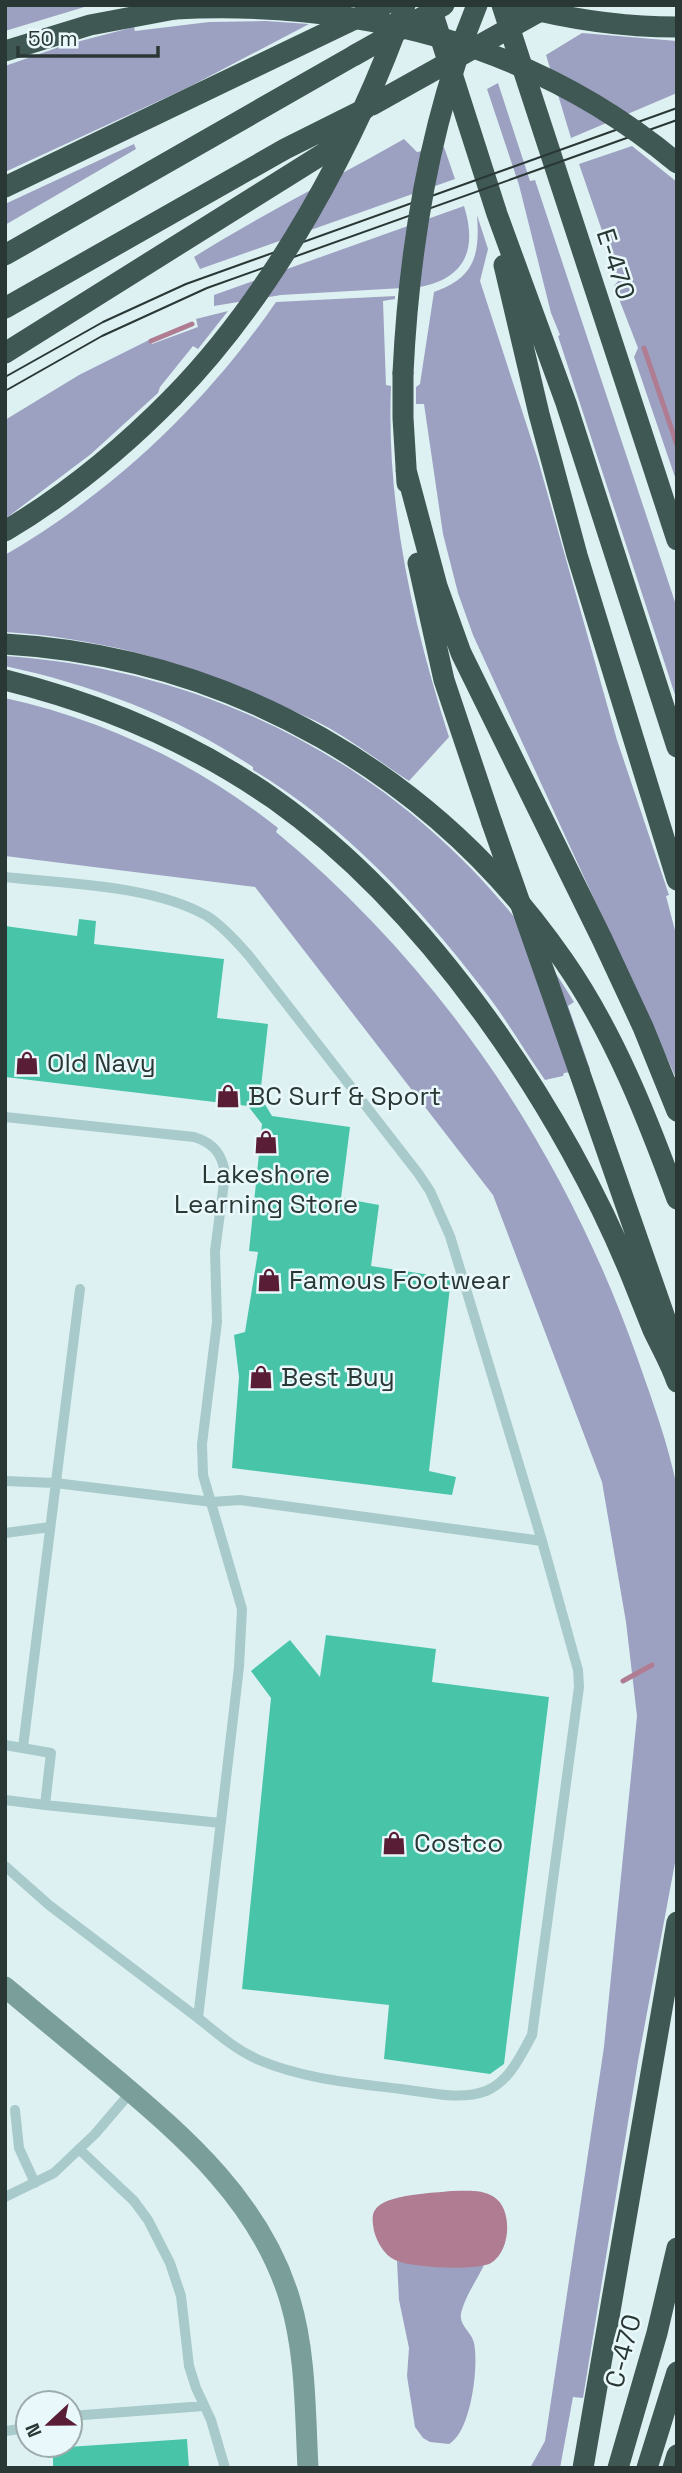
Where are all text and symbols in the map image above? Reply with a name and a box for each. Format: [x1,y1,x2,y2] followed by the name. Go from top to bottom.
[18,14,158,58] scale bar
[28,25,78,52] text: 50 m
[589,224,643,304] street label: E-470
[47,1046,156,1080] place label: Old Navy
[13,1049,41,1077] shop icon: Old Navy
[248,1079,441,1113] place label: BC Surf & Sport
[214,1082,242,1110] shop icon: BC Surf & Sport
[252,1128,280,1156] shop icon: Lakeshore Learning Store
[174,1157,358,1221] place label: Lakeshore Learning Store
[289,1263,511,1297] place label: Famous Footwear
[255,1266,283,1294] shop icon: Famous Footwear
[281,1360,395,1394] place label: Best Buy
[247,1363,275,1391] shop icon: Best Buy
[414,1826,503,1860] place label: Costco
[380,1829,408,1857] shop icon: Costco
[597,2310,649,2392] street label: C-470
[14,2389,84,2459] north arrow
[20,2420,48,2441] text: N

